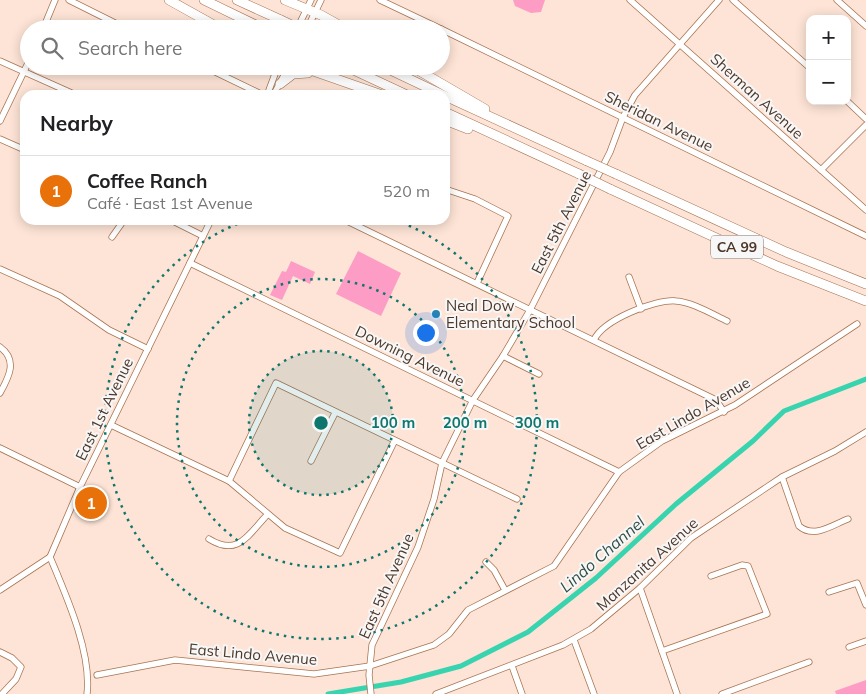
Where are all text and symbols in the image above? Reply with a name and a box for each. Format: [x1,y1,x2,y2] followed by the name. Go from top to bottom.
[806,15,851,105] map controls
[806,15,851,60] button: +
[20,20,450,75] search box
[38,34,66,62] icon: search
[78,36,182,60] text: Search here
[706,49,808,143] street label: Sherman Avenue
[806,60,851,105] button: −
[602,87,716,155] street label: Sheridan Avenue
[40,110,113,136] text: Nearby
[527,167,595,277] street label: East 5th Avenue
[87,169,207,193] text: Coffee Ranch
[51,181,61,201] text: 1
[383,181,430,201] text: 520 m
[87,193,253,213] text: Café · East 1st Avenue
[711,236,763,258] road number: CA 99
[446,296,575,332] place label: Neal Dow Elementary School
[430,308,442,320] marker: Neal Dow Elementary School
[413,320,439,346] your location
[352,321,468,391] street label: Downing Avenue
[71,354,137,464] street label: East 1st Avenue
[633,373,753,453] street label: East Lindo Avenue
[371,413,415,432] text: 100 m
[443,413,487,432] text: 200 m
[515,413,559,432] text: 300 m
[312,414,330,432] centre of rings
[75,484,107,522] pin: 1
[555,512,649,596] water label: Lindo Channel
[592,513,702,615] street label: Manzanita Avenue
[354,530,418,642] street label: East 5th Avenue
[188,639,318,669] street label: East Lindo Avenue

